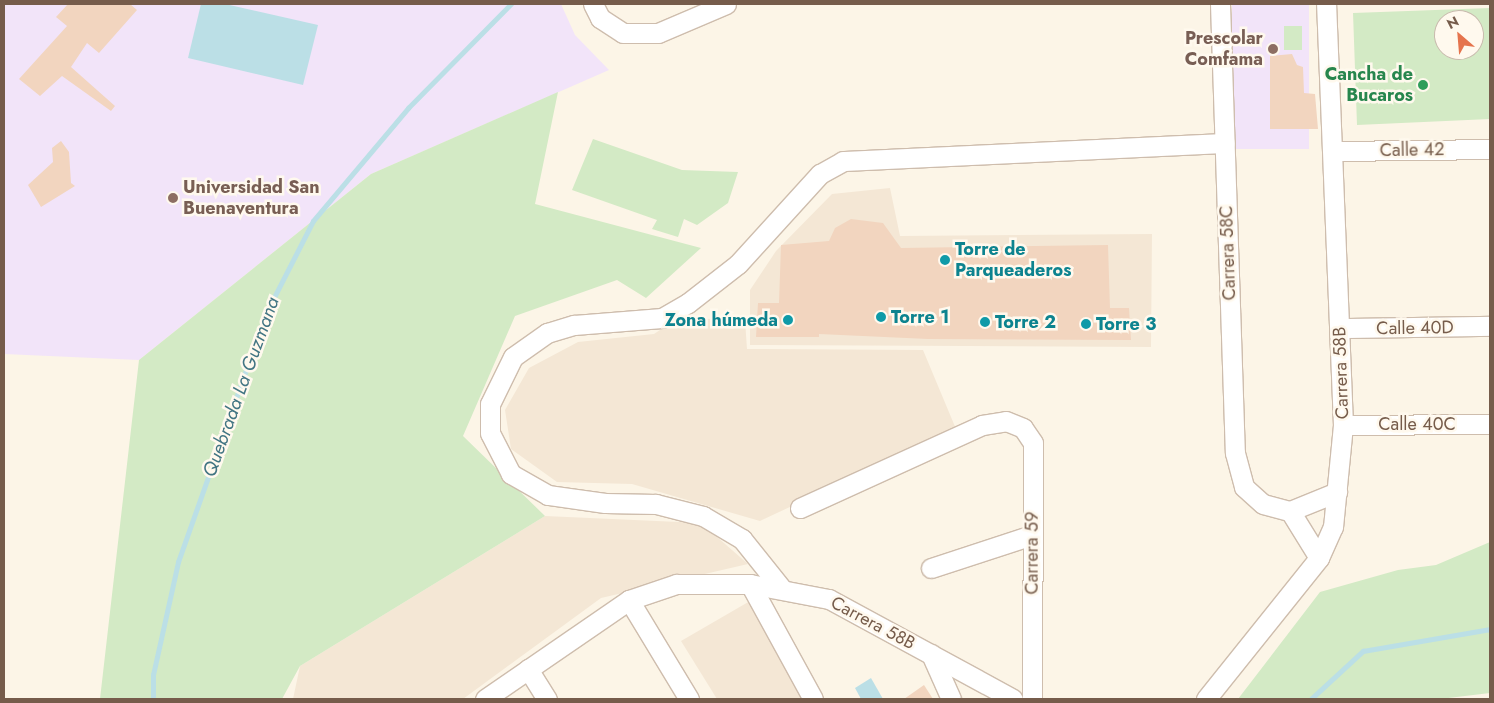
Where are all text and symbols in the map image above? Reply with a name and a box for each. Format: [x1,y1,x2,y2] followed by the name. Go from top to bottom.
[1434,10,1484,60] north arrow
[1443,11,1462,34] text: N
[1185,28,1263,70] place label: Prescolar Comfama
[1267,43,1279,55] marker: Prescolar Comfama
[1325,64,1413,106] place label: Cancha de Bucaros
[1417,79,1429,91] marker: Cancha de Bucaros
[1379,139,1445,161] street label: Calle 42
[183,177,320,220] place label: Universidad San Buenaventura
[167,192,179,204] marker: Universidad San Buenaventura
[1216,205,1240,301] street label: Carrera 58C
[955,239,1071,282] place label: Torre de Parqueaderos
[939,254,951,266] marker: Torre de Parqueaderos
[198,294,284,480] water label: Quebrada La Guzmana
[891,306,949,328] place label: Torre 1
[665,309,778,331] place label: Zona húmeda
[875,311,887,323] marker: Torre 1
[995,311,1056,333] place label: Torre 2
[1096,313,1156,335] place label: Torre 3
[782,314,794,326] marker: Zona húmeda
[979,316,991,328] marker: Torre 2
[1376,317,1454,339] street label: Calle 40D
[1080,318,1092,330] marker: Torre 3
[1329,326,1353,420] street label: Carrera 58B
[1378,413,1456,435] street label: Calle 40C
[1021,511,1043,595] street label: Carrera 59
[827,592,919,654] street label: Carrera 58B

